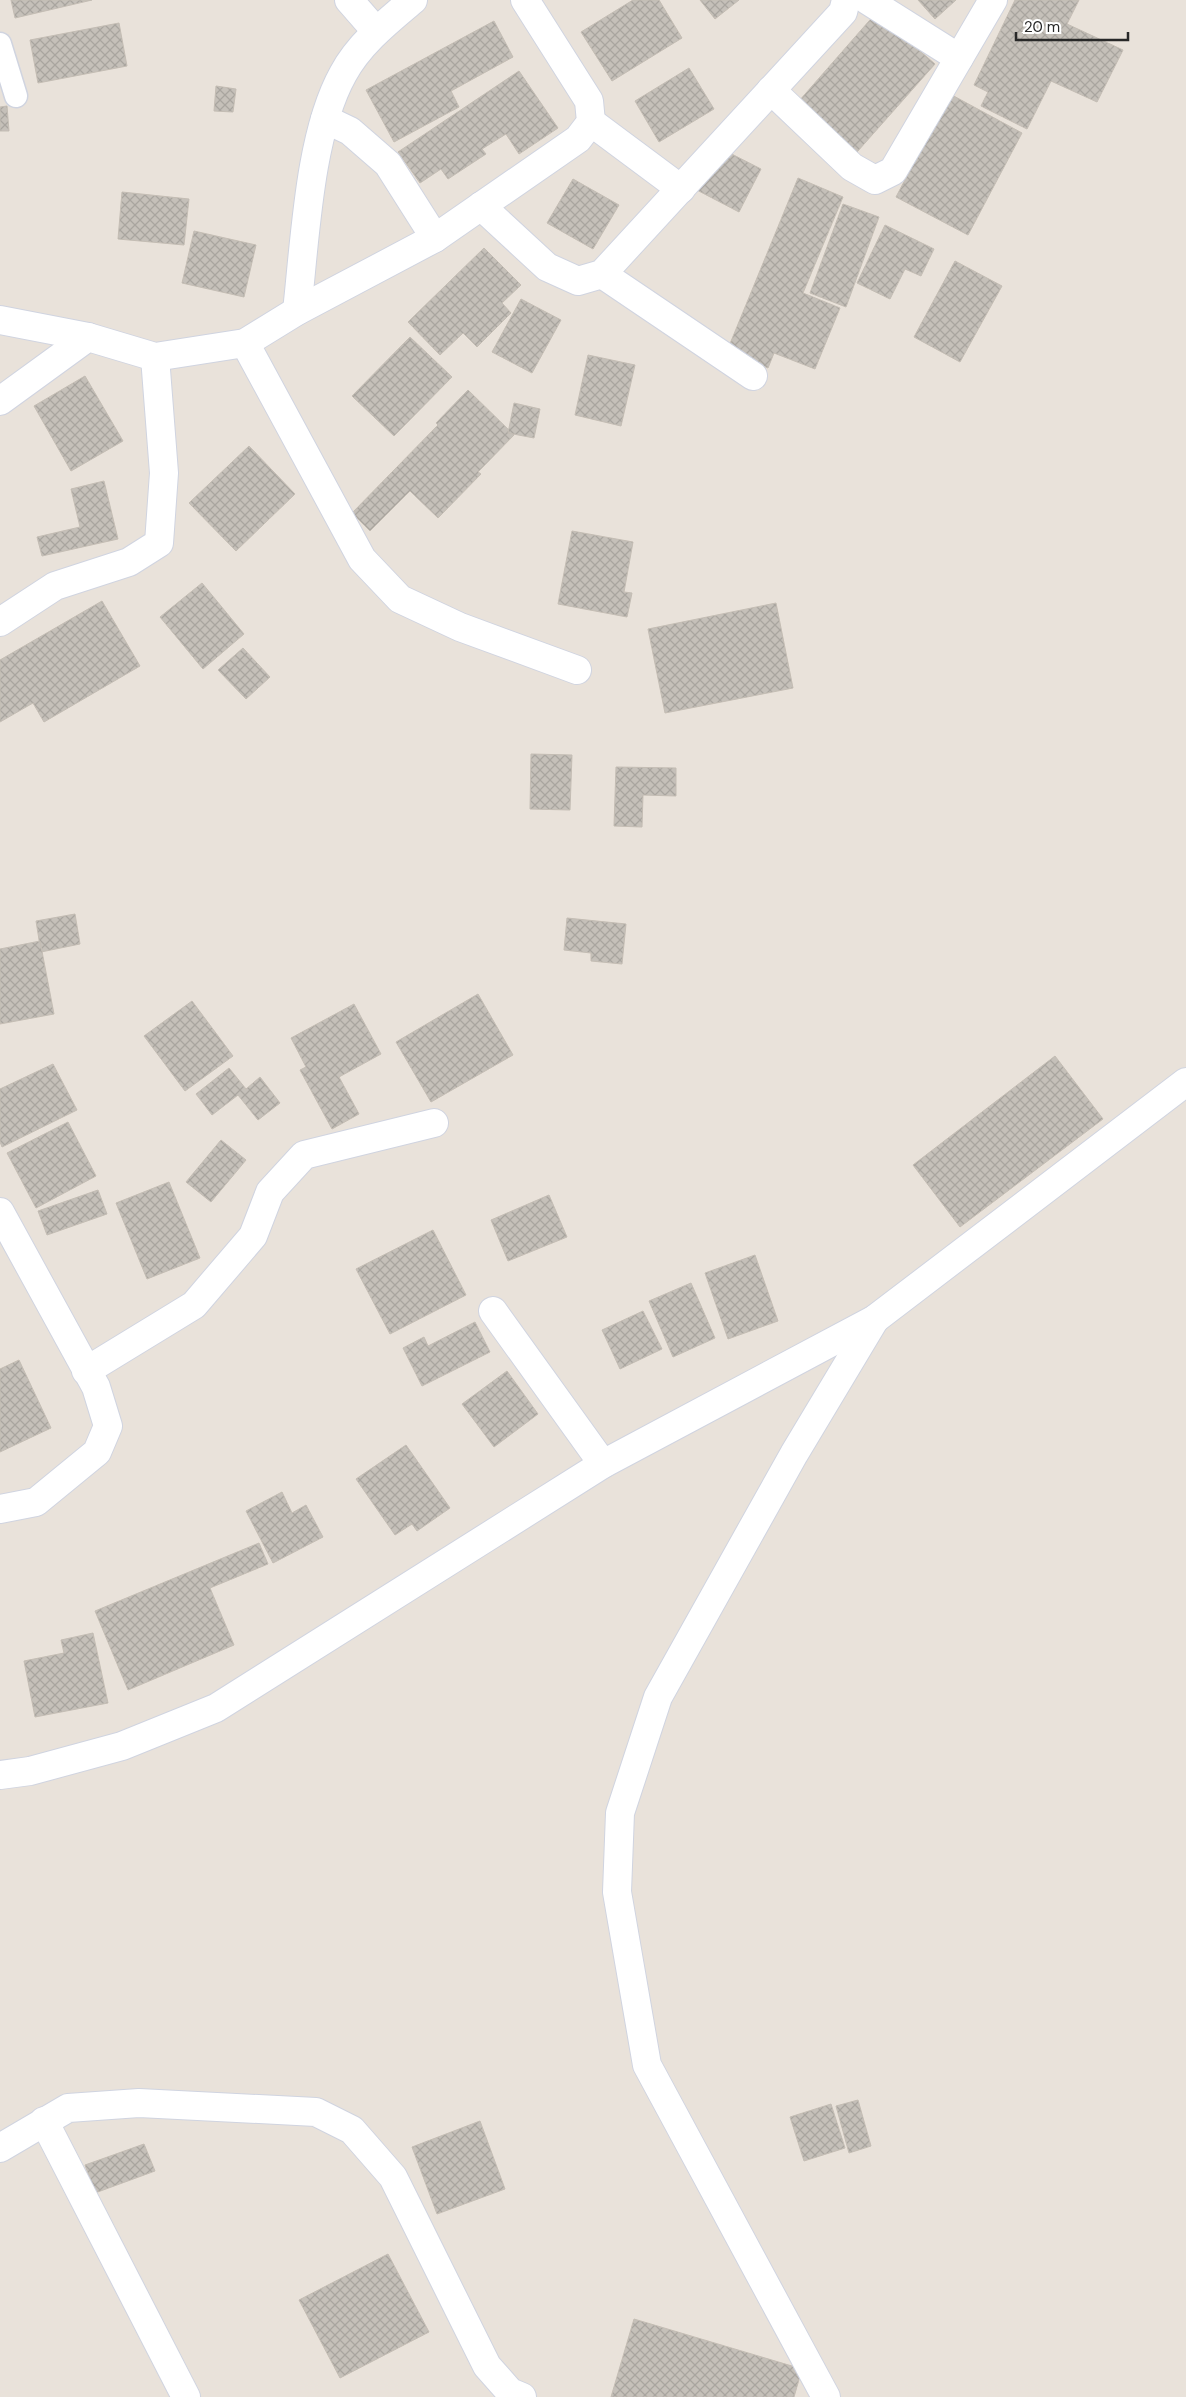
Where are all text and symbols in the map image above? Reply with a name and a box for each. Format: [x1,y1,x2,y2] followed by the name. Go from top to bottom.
[1016,10,1128,42] scale bar
[1024,17,1060,37] text: 20 m

